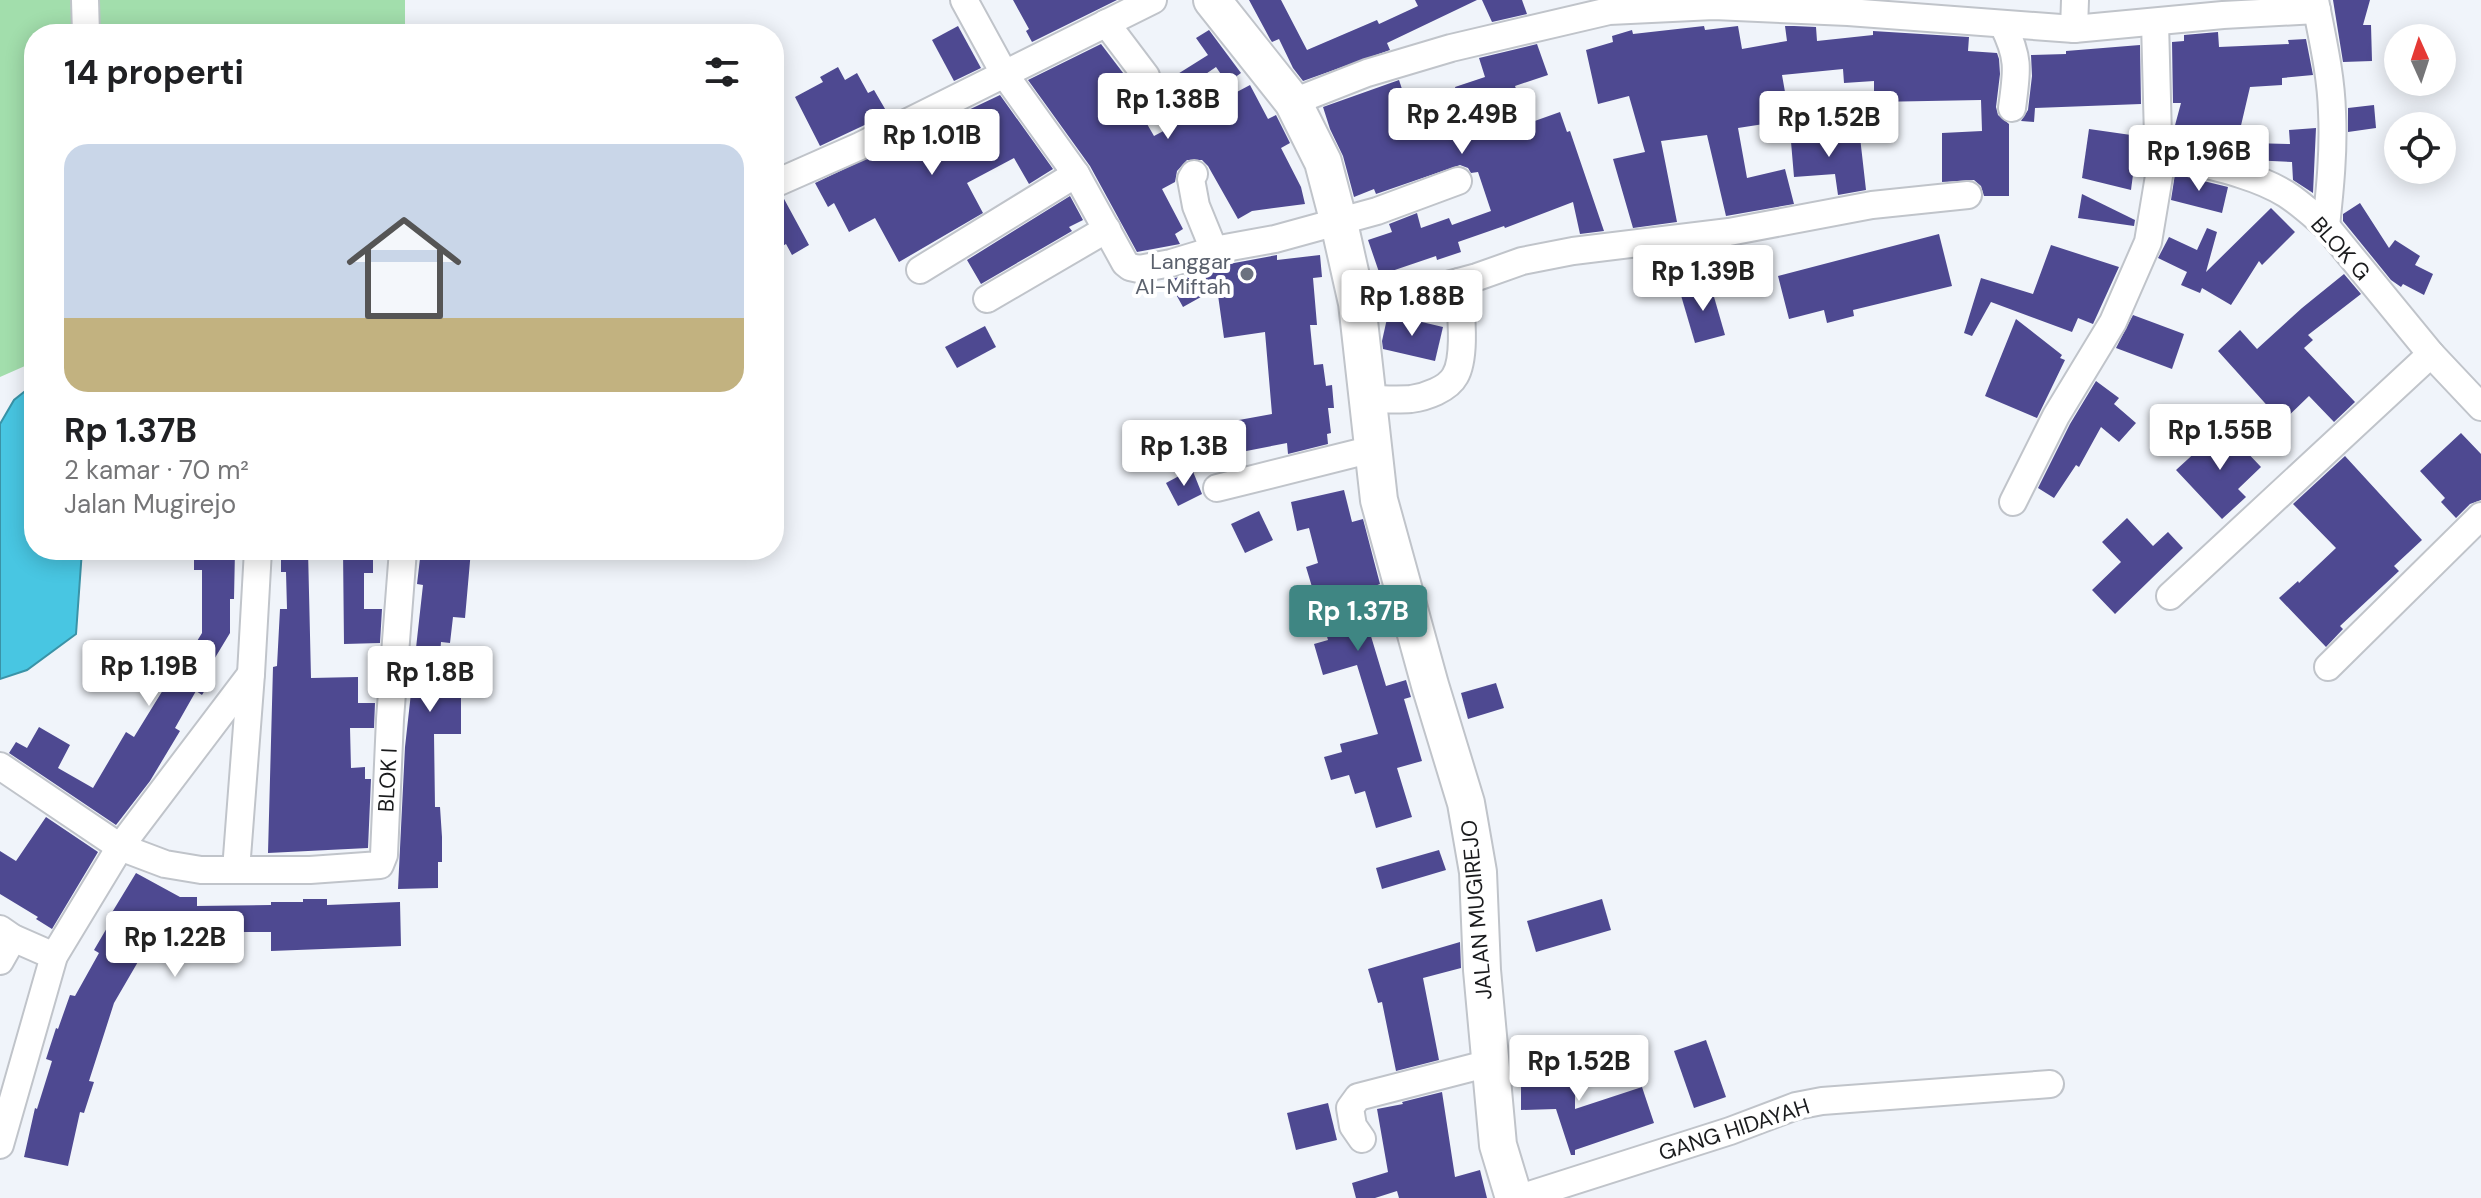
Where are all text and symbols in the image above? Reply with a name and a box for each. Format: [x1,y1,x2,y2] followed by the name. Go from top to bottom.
[2384,24,2456,96] north arrow
[2384,24,2456,184] map controls
[64,50,244,95] text: 14 properti
[700,50,744,94] icon: filters
[1085,73,1251,141] pin: Rp 1.38B
[1116,82,1220,116] text: Rp 1.38B
[1379,88,1545,156] pin: Rp 2.49B
[1746,91,1912,159] pin: Rp 1.52B
[1406,97,1518,131] text: Rp 2.49B
[1777,100,1881,134] text: Rp 1.52B
[849,109,1015,177] pin: Rp 1.01B
[2384,112,2456,184] button: locate
[883,118,981,152] text: Rp 1.01B
[2116,125,2282,193] pin: Rp 1.96B
[2147,134,2251,168] text: Rp 1.96B
[332,196,476,340] icon: home
[2304,210,2377,286] street label: BLOK G
[1620,245,1786,313] pin: Rp 1.39B
[1135,247,1231,301] place label: Langgar Al-Miftah
[1651,254,1755,288] text: Rp 1.39B
[1238,265,1256,283] marker: Langgar Al-Miftah
[1329,270,1495,338] pin: Rp 1.88B
[1359,279,1465,313] text: Rp 1.88B
[2137,404,2303,472] pin: Rp 1.55B
[64,408,197,453] text: Rp 1.37B
[2168,413,2272,447] text: Rp 1.55B
[1110,420,1258,488] pin: Rp 1.3B
[1140,429,1228,463] text: Rp 1.3B
[64,453,249,487] text: 2 kamar · 70 m²
[64,487,236,521] text: Jalan Mugirejo
[1275,585,1441,653] pin: Rp 1.37B
[1307,594,1409,628] text: Rp 1.37B
[66,640,232,708] pin: Rp 1.19B
[356,646,504,714] pin: Rp 1.8B
[100,649,198,683] text: Rp 1.19B
[386,655,474,689] text: Rp 1.8B
[371,747,404,813] street label: BLOK I
[1454,819,1499,1001] street label: JALAN MUGIREJO
[92,911,258,979] pin: Rp 1.22B
[124,920,226,954] text: Rp 1.22B
[1496,1035,1662,1103] pin: Rp 1.52B
[1527,1044,1631,1078] text: Rp 1.52B
[1655,1091,1813,1168] street label: GANG HIDAYAH

